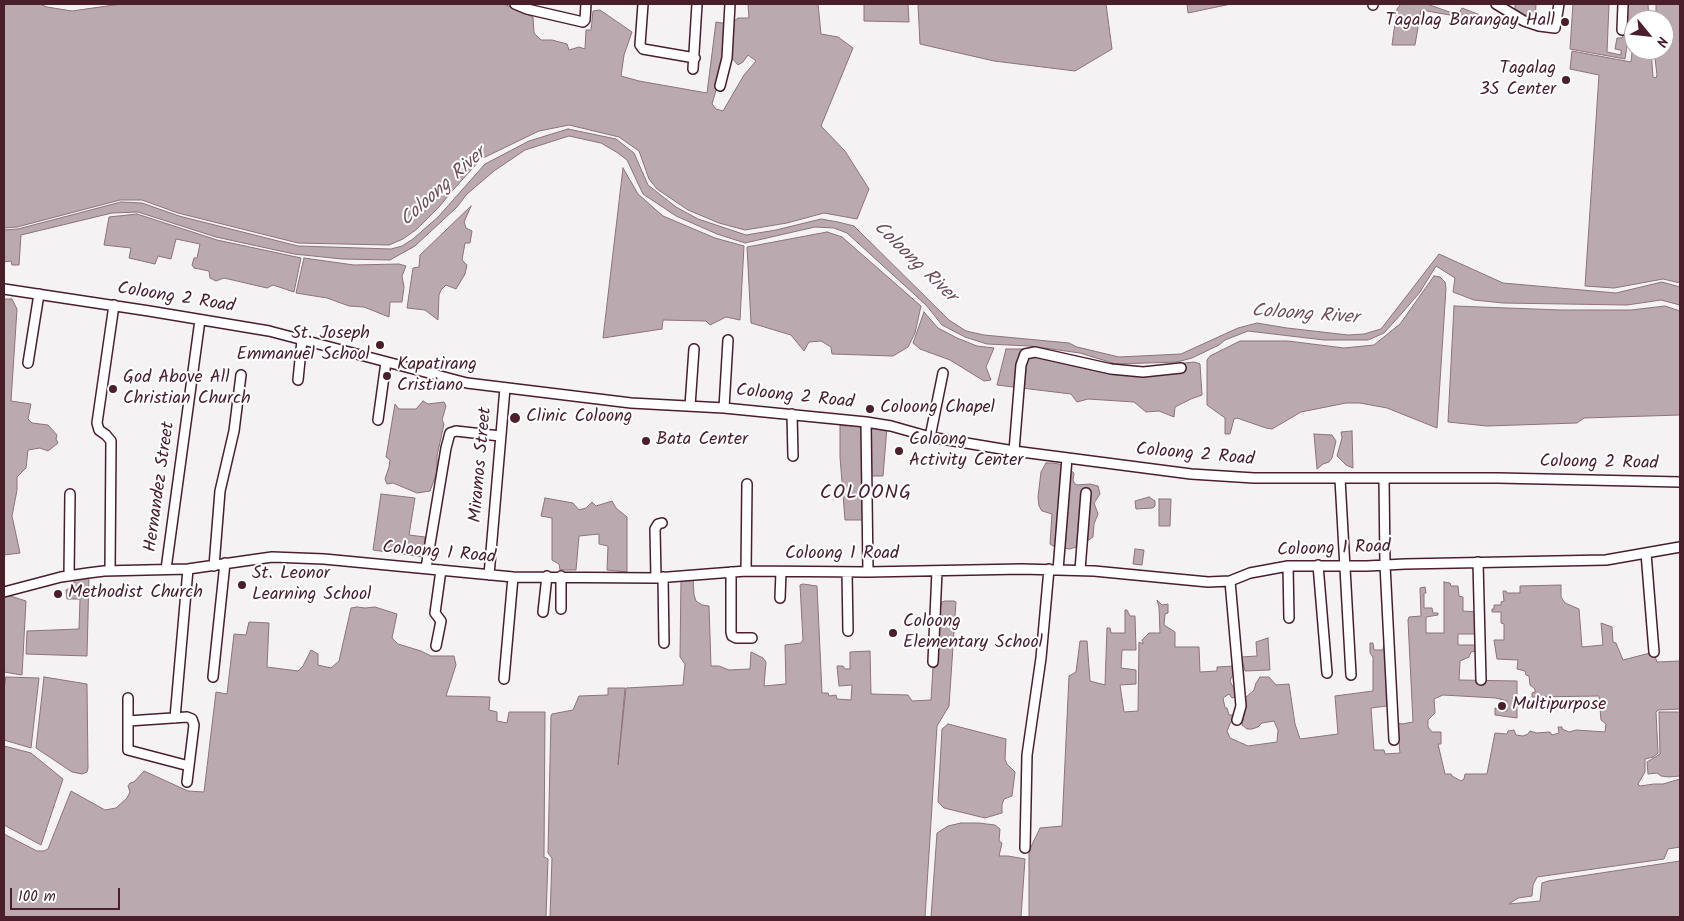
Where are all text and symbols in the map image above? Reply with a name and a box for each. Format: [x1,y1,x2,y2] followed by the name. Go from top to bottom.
[1624,10,1674,60] north arrow
[1385,11,1555,33] place label: Tagalag Barangay Hall
[1559,16,1571,28] marker: Tagalag Barangay Hall
[1650,33,1673,51] text: N
[1479,59,1556,102] place label: Tagalag 3S Center
[1560,74,1572,86] marker: Tagalag 3S Center
[397,144,491,232] water label: Coloong River
[868,218,960,308] water label: Coloong River
[116,279,236,319] street label: Coloong 2 Road
[1251,301,1359,331] water label: Coloong River
[236,324,370,366] place label: St. Joseph Emmanuel School
[374,339,386,351] marker: St. Joseph Emmanuel School
[397,355,477,398] place label: Kapatirang Cristiano
[123,368,251,410] place label: God Above All Christian Church
[381,370,393,382] marker: Kapatirang Cristiano
[735,381,855,415] street label: Coloong 2 Road
[107,383,119,395] marker: God Above All Christian Church
[880,398,995,420] place label: Coloong Chapel
[864,403,876,415] marker: Coloong Chapel
[466,406,498,524] street label: Miramos Street
[526,407,632,429] place label: Clinic Coloong
[508,411,522,425] marker: Clinic Coloong
[141,420,181,554] street label: Hernandez Street
[656,430,748,452] place label: Bata Center
[909,430,1023,472] place label: Coloong Activity Center
[640,435,652,447] marker: Bata Center
[1135,440,1255,472] street label: Coloong 2 Road
[893,445,905,457] marker: Coloong Activity Center
[1539,452,1659,476] street label: Coloong 2 Road
[819,483,913,507] district label: COLOONG
[1277,537,1391,563] street label: Coloong 1 Road
[381,538,497,570] street label: Coloong 1 Road
[785,544,899,566] street label: Coloong 1 Road
[252,564,372,606] place label: St. Leonor Learning School
[236,579,248,591] marker: St. Leonor Learning School
[68,583,203,605] place label: Methodist Church
[52,588,64,600] marker: Methodist Church
[903,612,1043,654] place label: Coloong Elementary School
[887,627,899,639] marker: Coloong Elementary School
[1512,695,1606,717] place label: Multipurpose
[1496,700,1508,712] marker: Multipurpose
[12,878,122,910] scale bar
[18,885,56,909] text: 100 m

